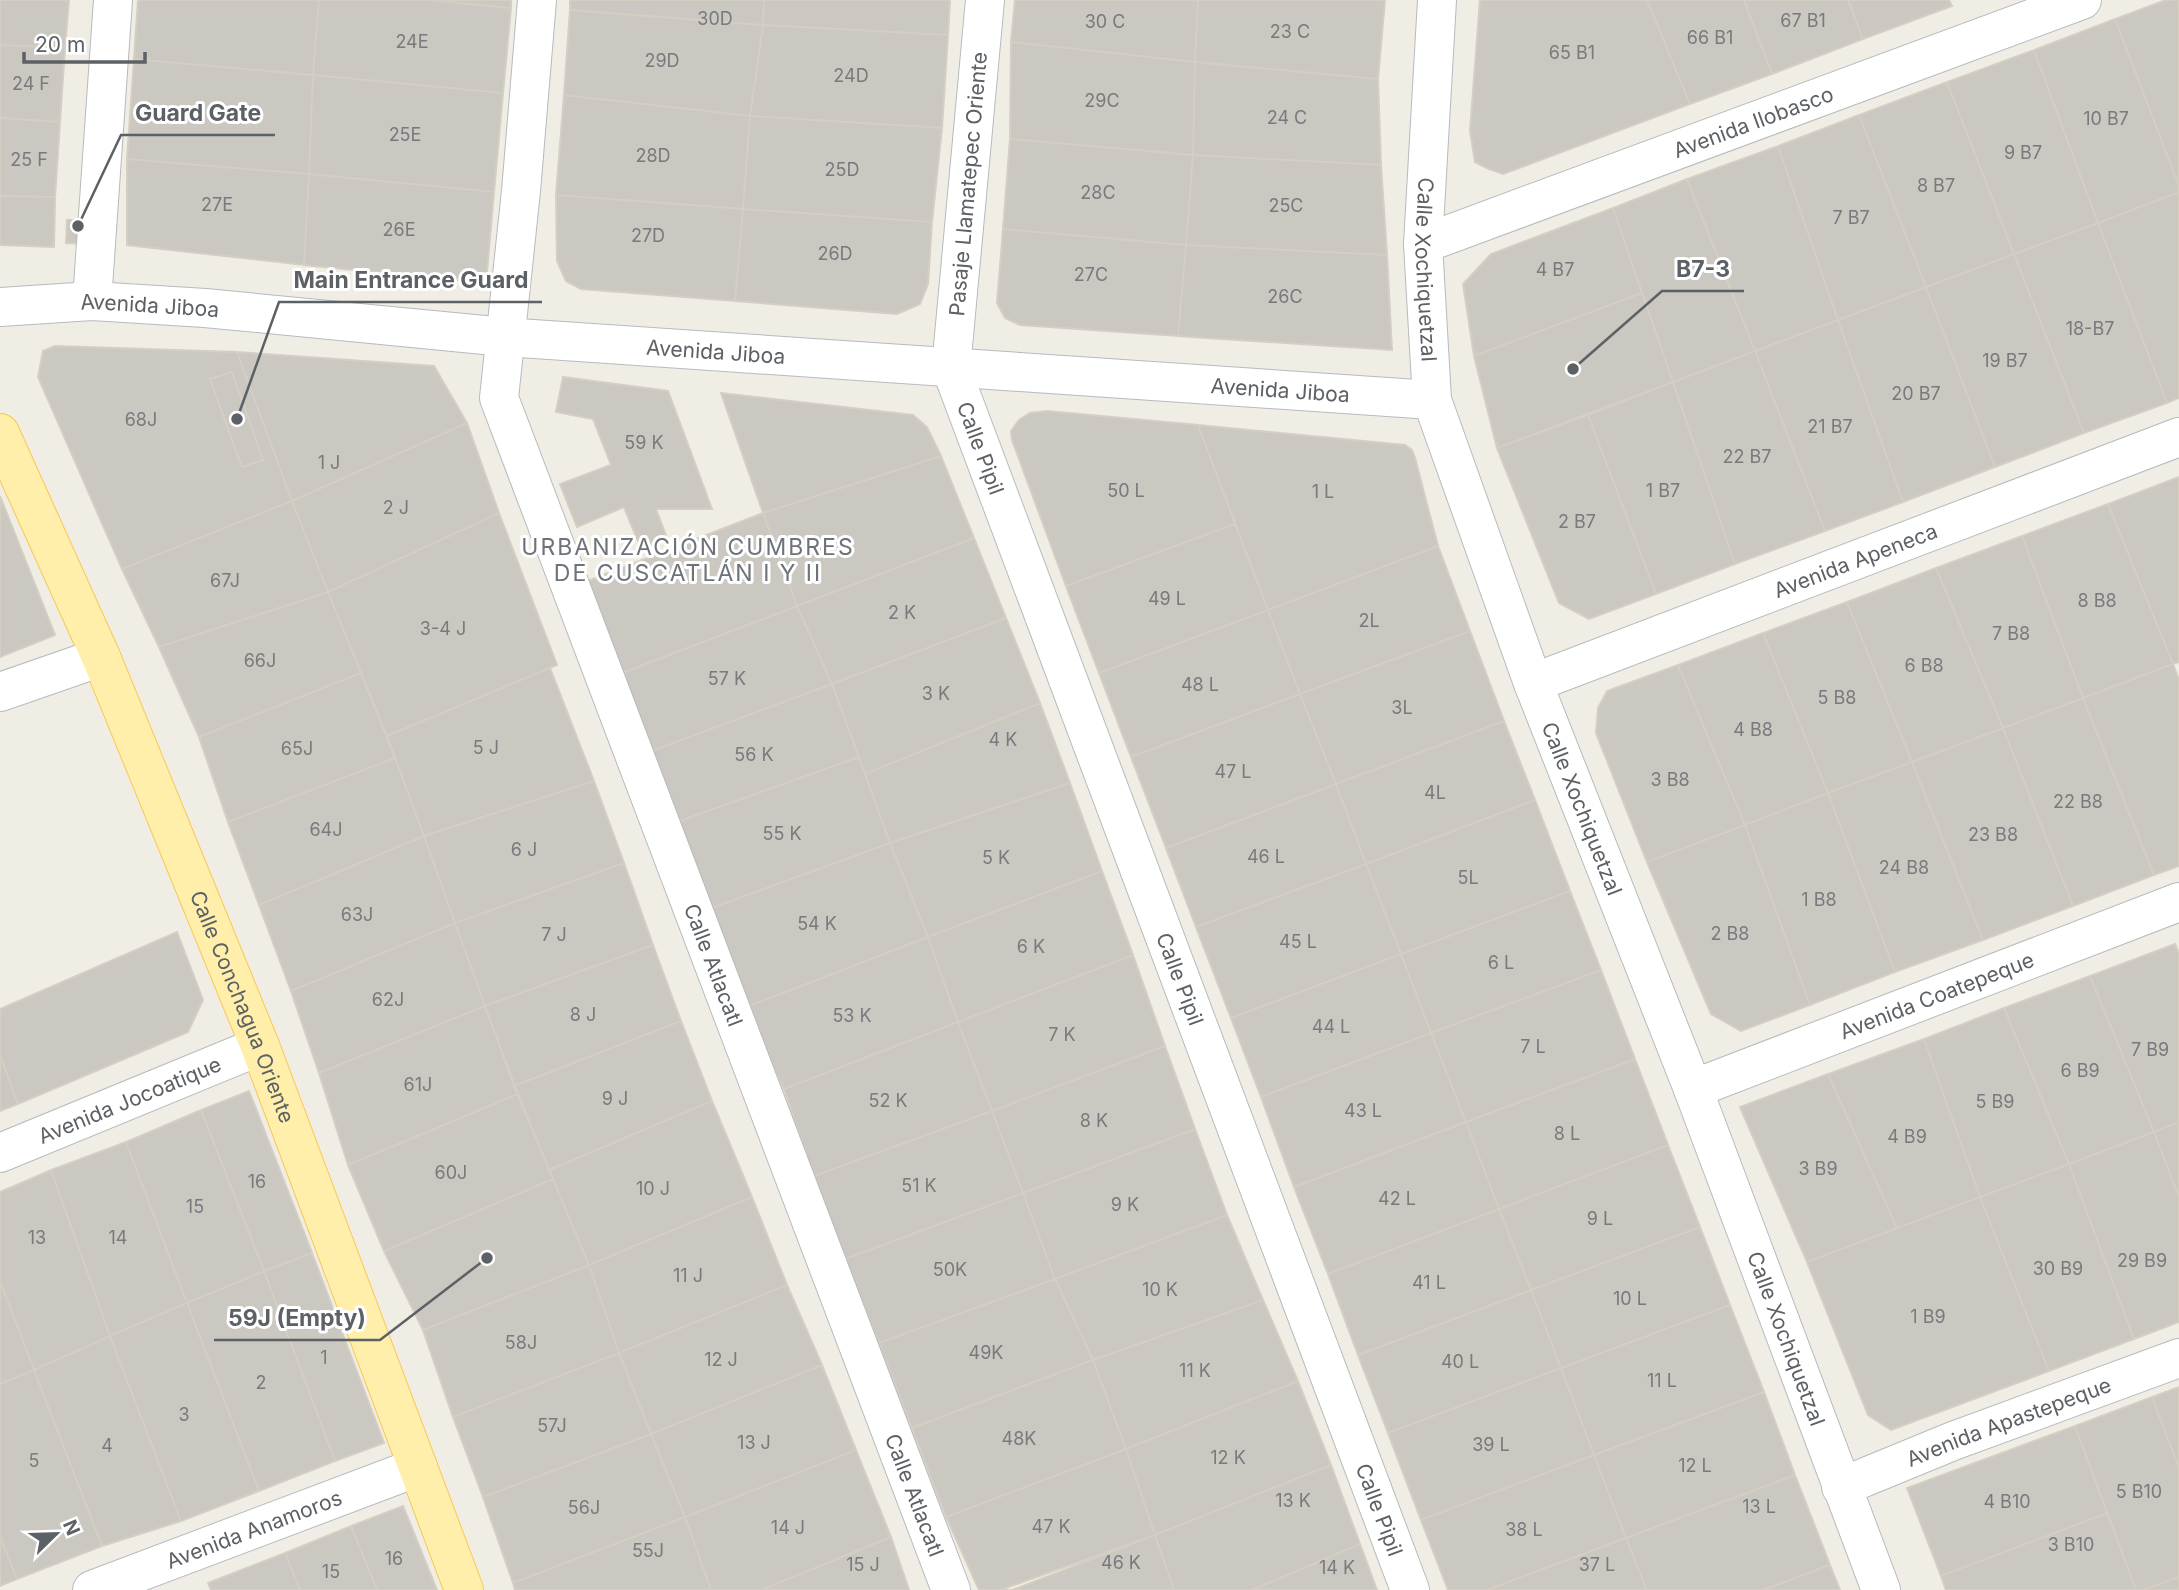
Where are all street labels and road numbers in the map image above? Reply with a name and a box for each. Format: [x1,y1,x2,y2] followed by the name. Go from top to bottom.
[944,51,992,317] street label: Pasaje Llamatepec Oriente
[1670,81,1837,163] street label: Avenida Ilobasco
[1410,177,1442,362] street label: Calle Xochiquetzal
[79,288,220,322] street label: Avenida Jiboa
[645,334,786,369] street label: Avenida Jiboa
[1210,373,1351,407] street label: Avenida Jiboa
[952,398,1010,498] street label: Calle Pipil
[1770,518,1941,603] street label: Avenida Apeneca
[1537,718,1628,899] street label: Calle Xochiquetzal
[185,887,300,1126] street label: Calle Conchagua Oriente
[679,900,749,1030] street label: Calle Atlacatl
[1152,929,1209,1029] street label: Calle Pipil
[1836,947,2037,1044] street label: Avenida Coatepeque
[34,1051,225,1148] street label: Avenida Jocoatique
[1743,1248,1831,1429] street label: Calle Xochiquetzal
[1902,1372,2114,1471] street label: Avenida Apastepeque
[880,1430,950,1560] street label: Calle Atlacatl
[1351,1460,1409,1559] street label: Calle Pipil
[163,1484,345,1573] street label: Avenida Anamoros

